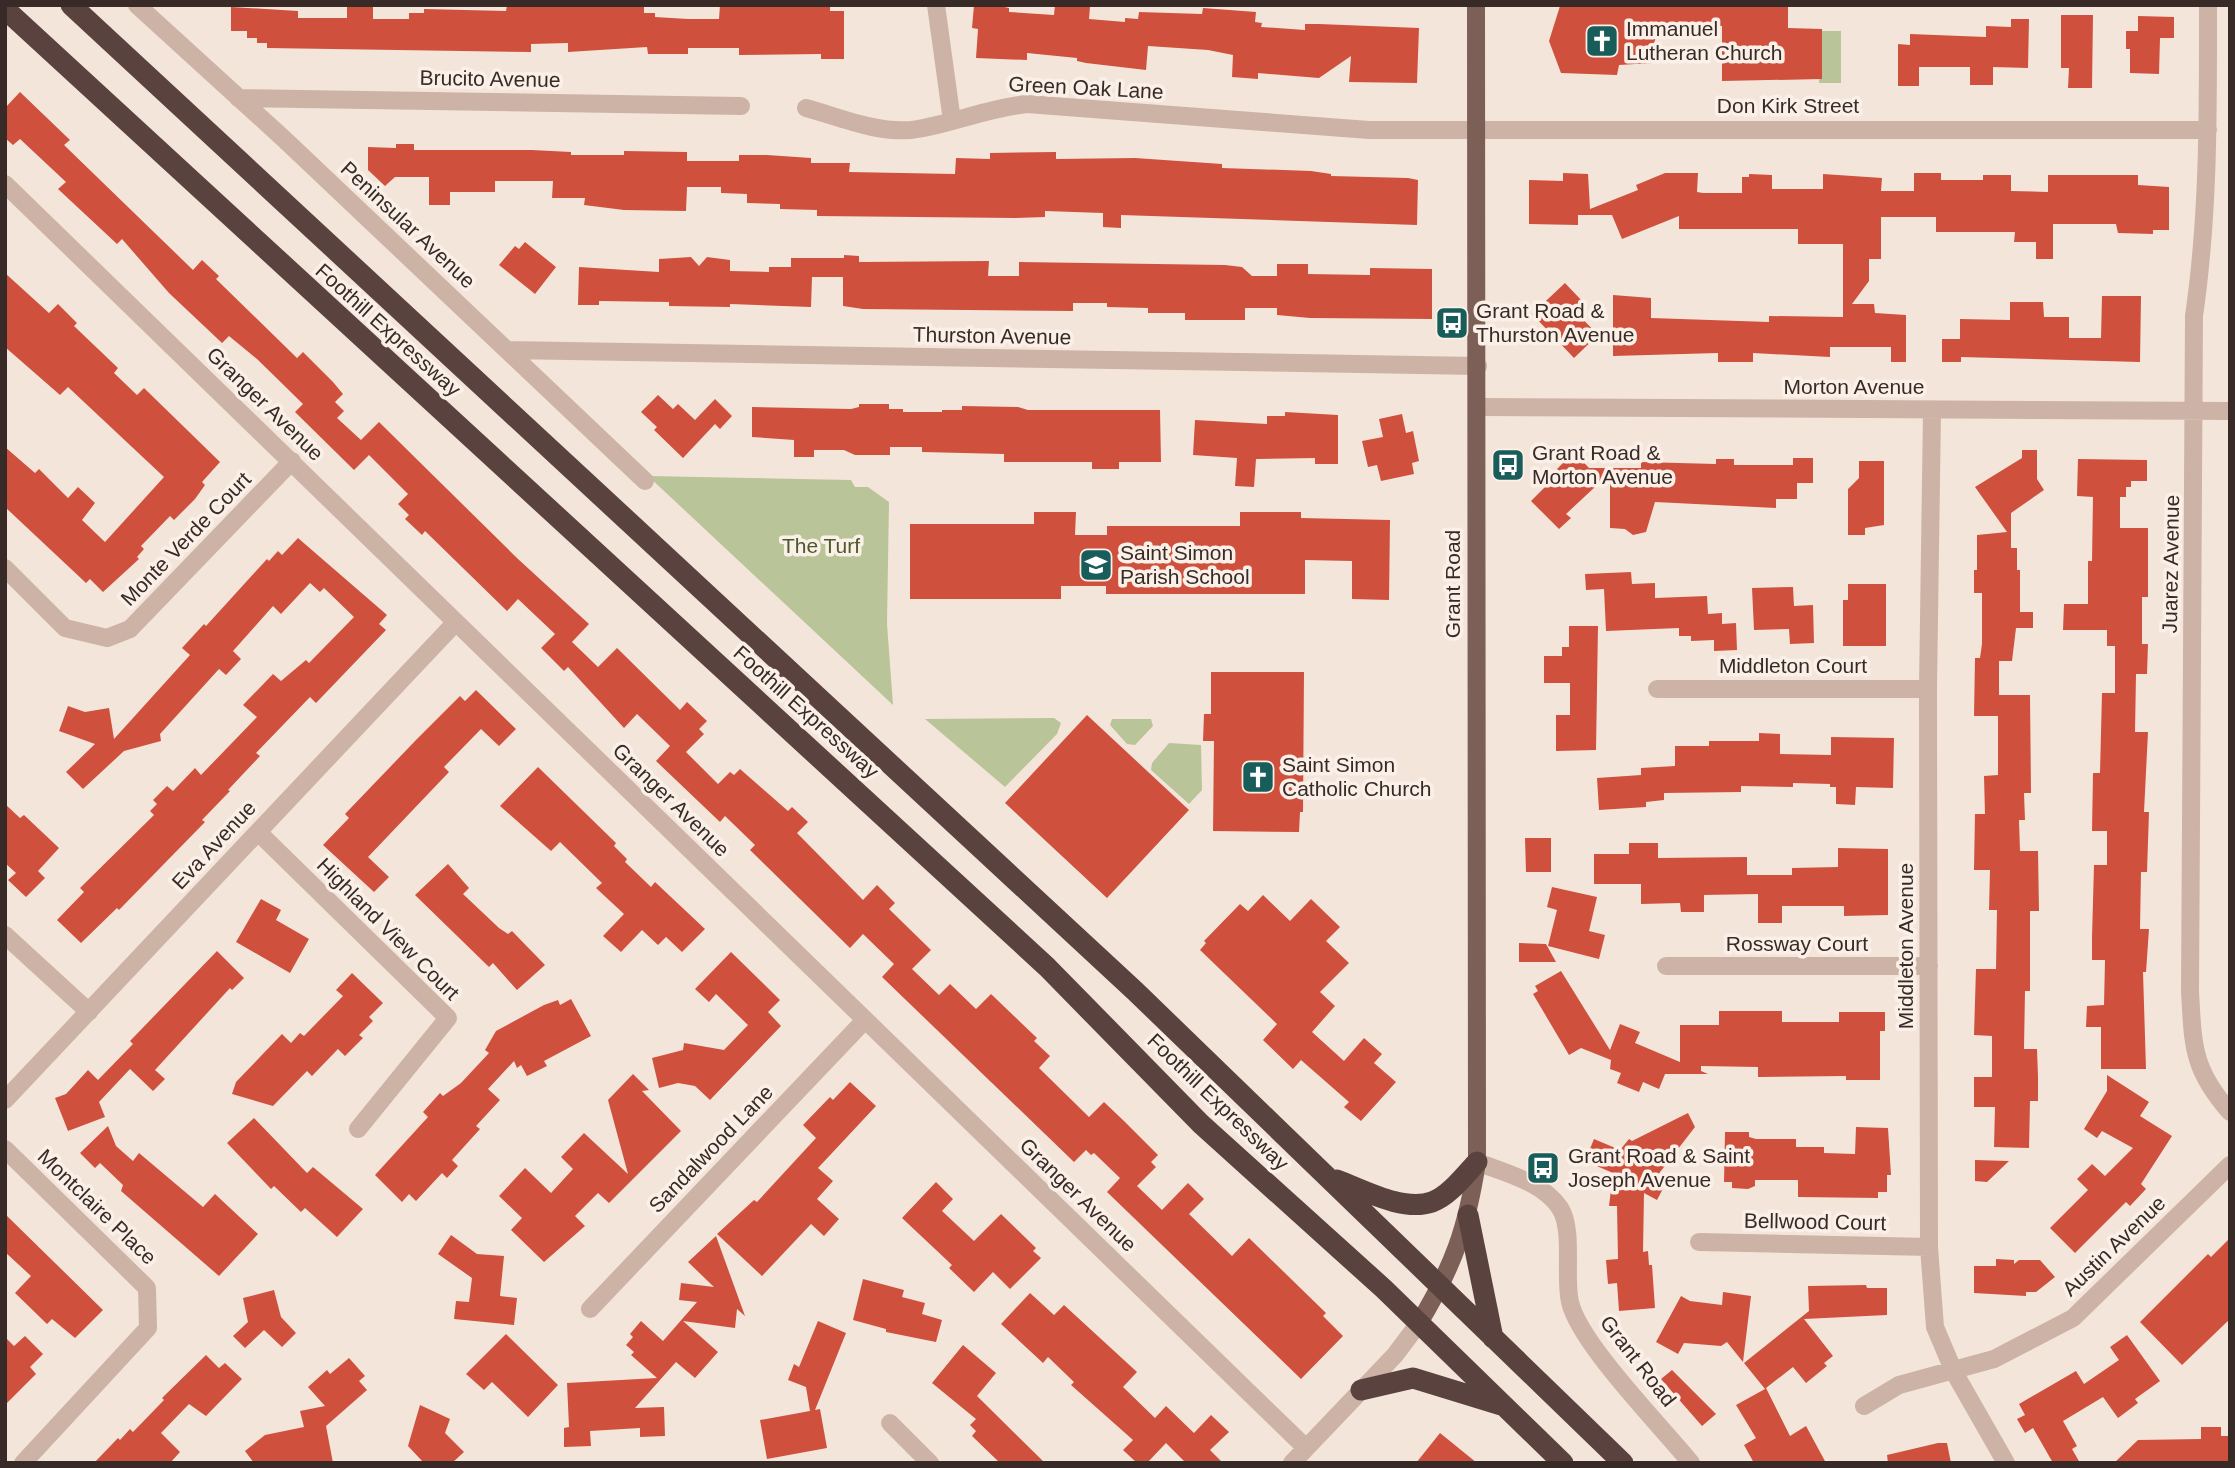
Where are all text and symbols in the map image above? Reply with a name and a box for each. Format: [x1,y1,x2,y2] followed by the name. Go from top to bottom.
[1626,17,1782,64] place label: Immanuel Lutheran Church
[1583,22,1621,60] church icon: Immanuel Lutheran Church
[419,66,561,91] street label: Brucito Avenue
[1008,72,1164,103] street label: Green Oak Lane
[1717,94,1859,117] street label: Don Kirk Street
[337,157,480,293] street label: Peninsular Avenue
[311,259,466,401] street label: Foothill Expressway
[1476,299,1634,346] place label: Grant Road & Thurston Avenue
[1433,304,1471,342] bus stop icon: Grant Road & Thurston Avenue
[913,323,1071,348] street label: Thurston Avenue
[202,342,328,465] street label: Granger Avenue
[1784,375,1924,398] street label: Morton Avenue
[1532,441,1673,488] place label: Grant Road & Morton Avenue
[1489,446,1527,484] bus stop icon: Grant Road & Morton Avenue
[116,467,255,610] street label: Monte Verde Court
[2158,495,2183,633] street label: Juarez Avenue
[1441,530,1464,638] street label: Grant Road
[782,534,860,557] park label: The Turf
[1120,541,1250,588] place label: Saint Simon Parish School
[1077,546,1115,584] school or university icon: Saint Simon Parish School
[729,641,884,783] street label: Foothill Expressway
[1719,654,1867,677] street label: Middleton Court
[608,738,734,861] street label: Granger Avenue
[1282,753,1431,800] place label: Saint Simon Catholic Church
[1239,758,1277,796] church icon: Saint Simon Catholic Church
[167,796,260,893] street label: Eva Avenue
[313,853,464,1004] street label: Highland View Court
[1894,863,1917,1029] street label: Middleton Avenue
[1726,932,1868,955] street label: Rossway Court
[1143,1029,1294,1175] street label: Foothill Expressway
[644,1080,777,1217] street label: Sandalwood Lane
[1015,1133,1141,1256] street label: Granger Avenue
[34,1144,161,1269] street label: Montclaire Place
[1568,1144,1750,1191] place label: Grant Road & Saint Joseph Avenue
[1524,1149,1562,1187] bus stop icon: Grant Road & Saint Joseph Avenue
[2058,1191,2170,1300] street label: Austin Avenue
[1744,1209,1887,1234] street label: Bellwood Court
[1596,1311,1681,1411] street label: Grant Road

